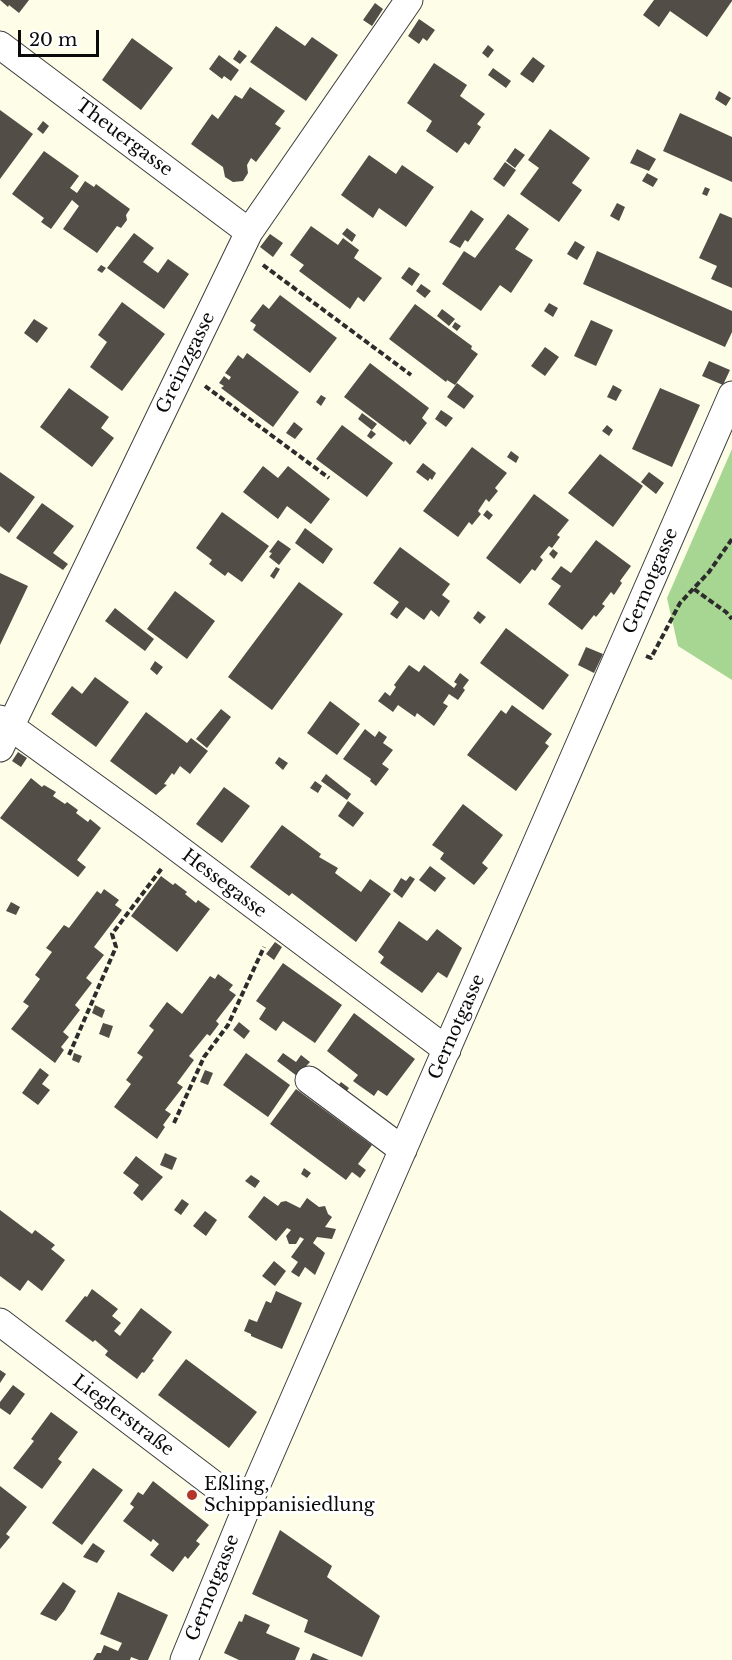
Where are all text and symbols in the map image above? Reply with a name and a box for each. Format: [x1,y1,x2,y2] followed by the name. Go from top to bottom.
[21,18,102,56] scale bar
[29,29,77,51] text: 20 m
[71,95,177,181] street label: Theuergasse
[152,309,220,417] street label: Greinzgasse
[619,525,683,637] street label: Gernotgasse
[177,845,271,923] street label: Hessegasse
[424,971,490,1083] street label: Gernotgasse
[68,1371,178,1461] street label: Lieglerstraße
[204,1474,375,1516] place label: Eßling, Schippanisiedlung
[185,1488,199,1502] marker: Eßling, Schippanisiedlung
[182,1532,244,1644] street label: Gernotgasse

